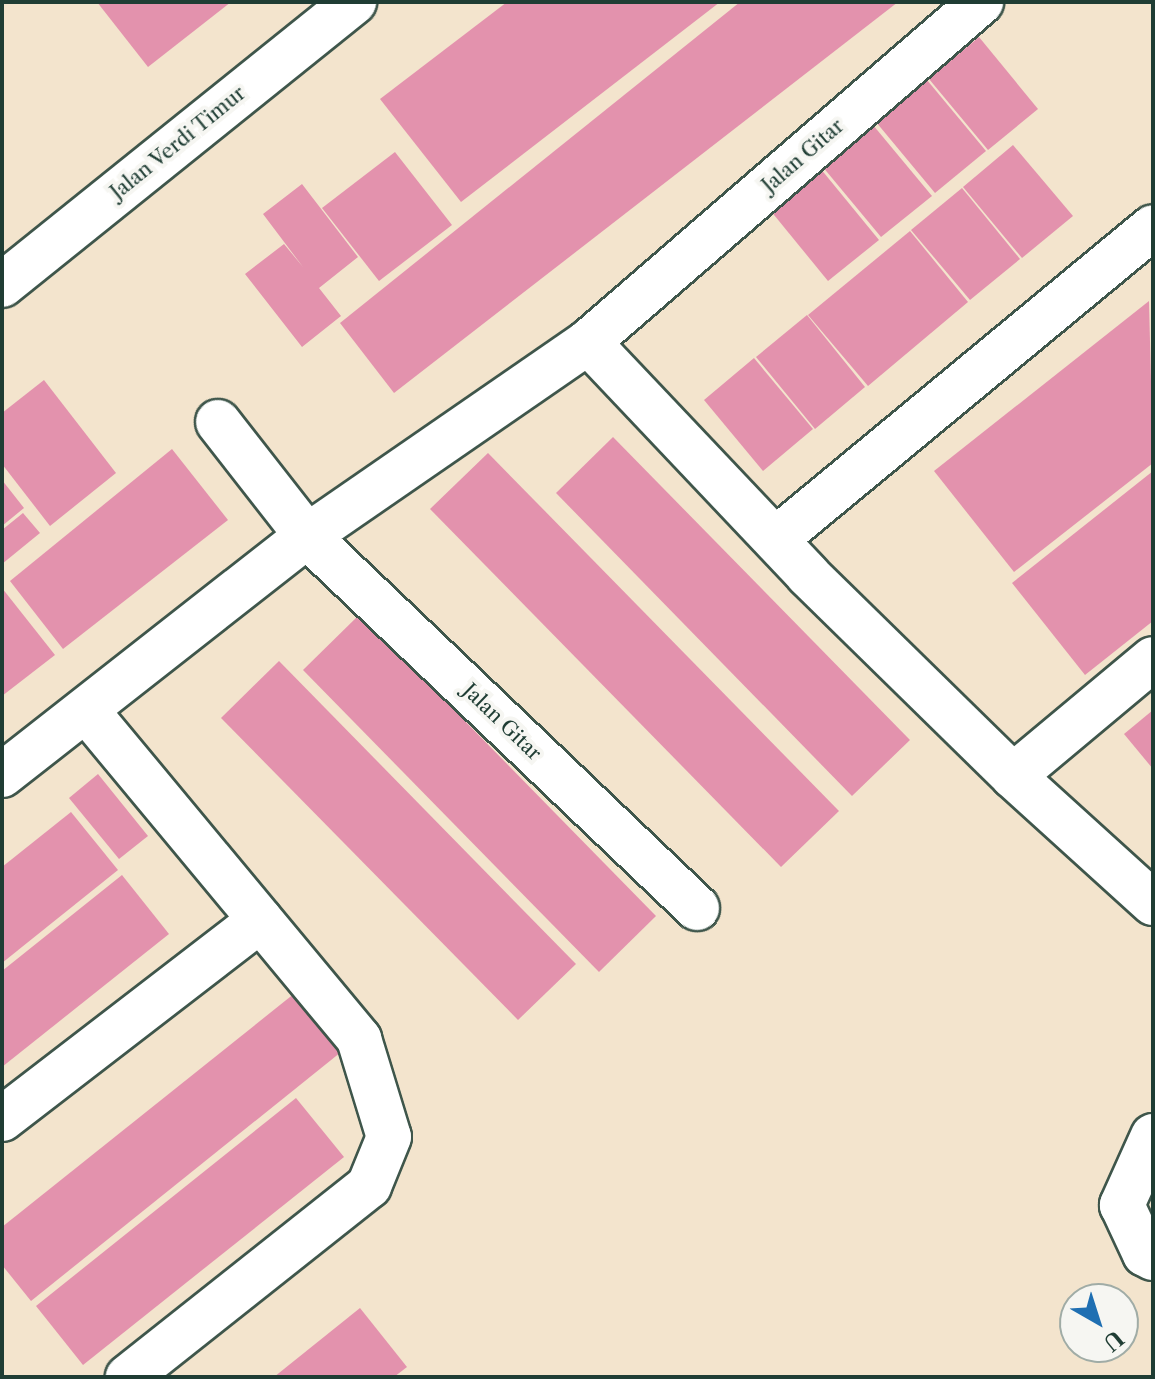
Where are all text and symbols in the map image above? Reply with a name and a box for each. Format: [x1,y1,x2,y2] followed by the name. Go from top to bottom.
[105,81,251,205] street label: Jalan Verdi Timur
[757,114,849,198] street label: Jalan Gitar
[458,679,546,765] street label: Jalan Gitar
[1059,1283,1139,1363] north arrow
[1098,1324,1129,1357] text: U

